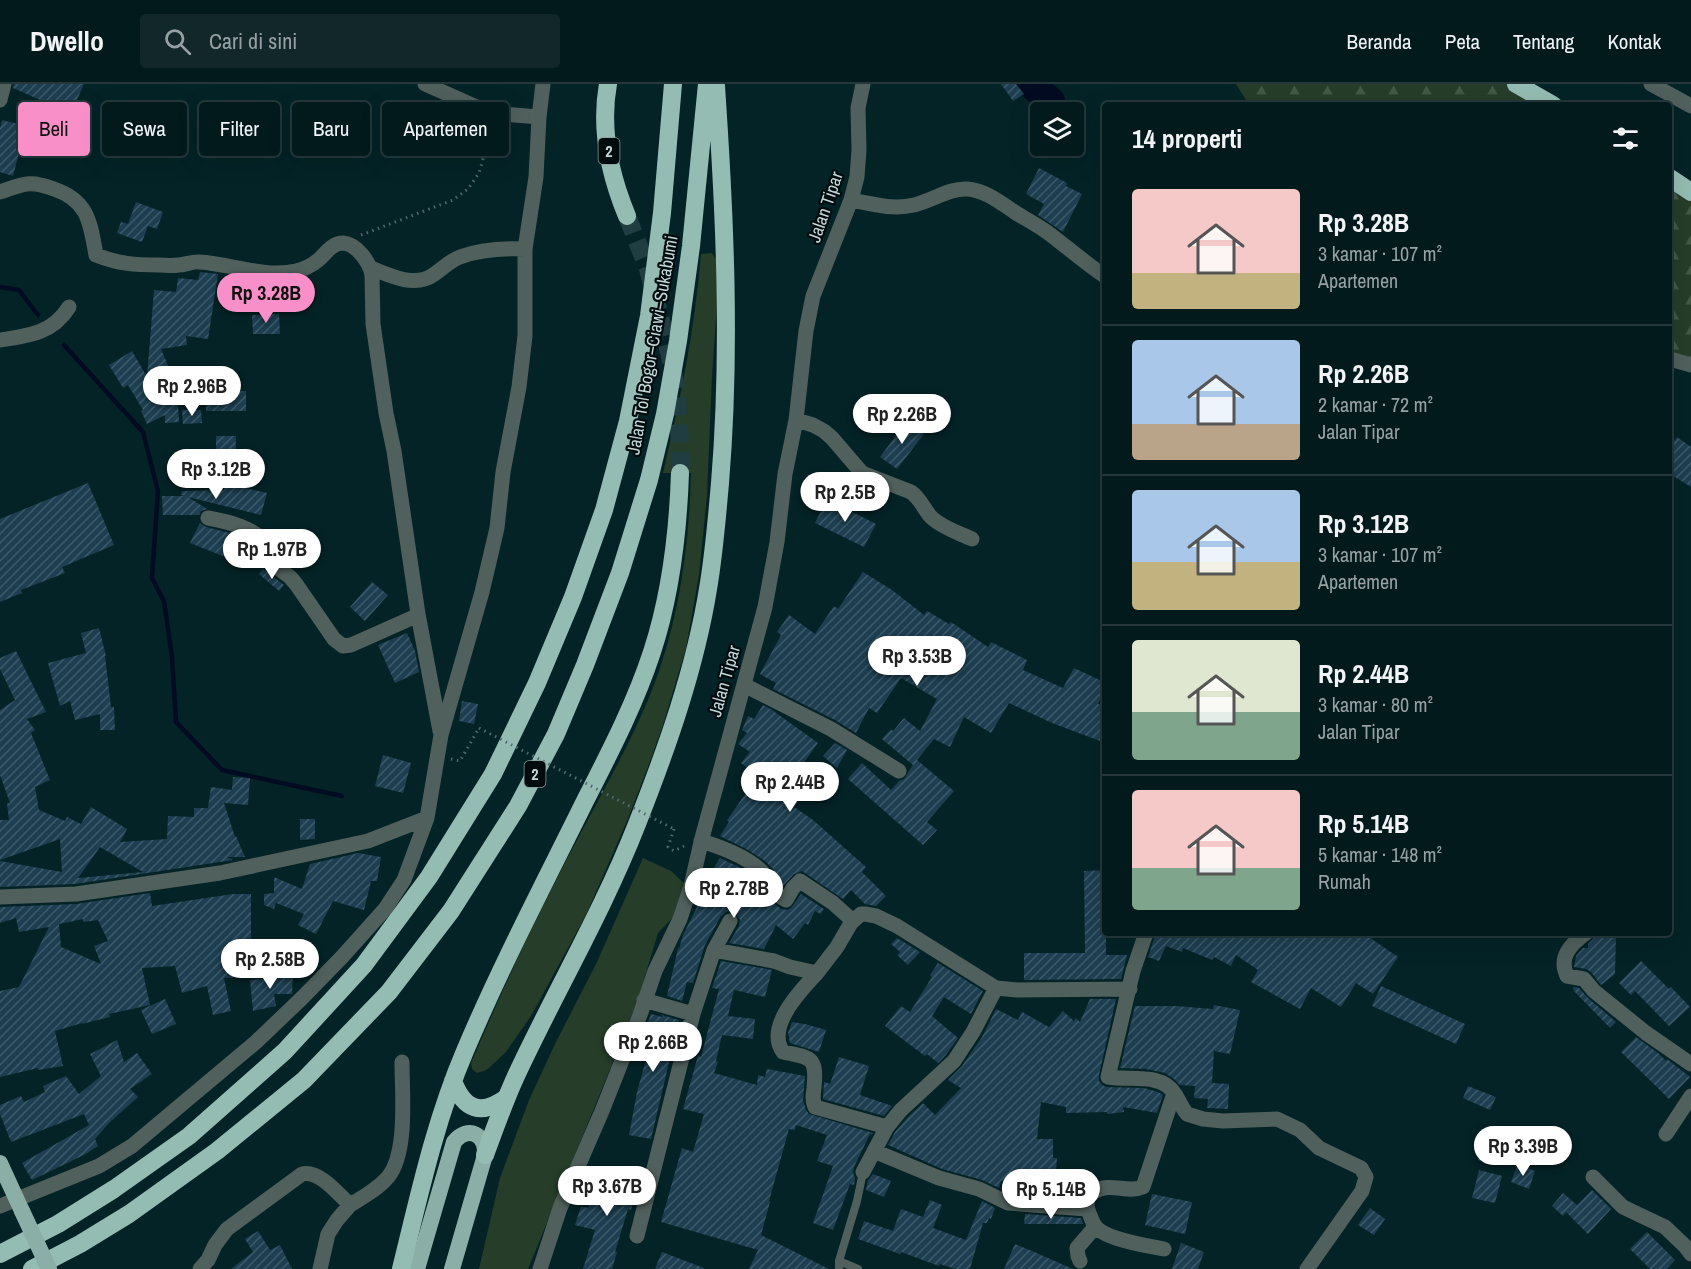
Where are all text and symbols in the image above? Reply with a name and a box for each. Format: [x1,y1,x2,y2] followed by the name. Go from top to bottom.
[140,14,560,68] search box
[30,22,104,60] text: Dwello
[161,25,194,58] icon: search
[209,26,297,56] text: Cari di sini
[1347,27,1412,56] text: Beranda
[1445,27,1480,56] text: Peta
[1513,27,1574,56] text: Tentang
[1607,27,1661,56] text: Kontak
[18,102,90,156] chip: Beli
[102,102,187,156] chip: Sewa
[199,102,280,156] chip: Filter
[292,102,370,156] chip: Baru
[382,102,509,156] chip: Apartemen
[1030,102,1084,156] map controls
[1030,102,1084,156] button: layers
[1132,121,1242,156] text: 14 properti
[1609,122,1642,155] icon: filters
[598,138,620,164] road number: 2
[801,168,849,246] street label: Jalan Tipar
[1318,205,1409,240] text: Rp 3.28B
[1180,213,1252,285] icon: home
[620,233,684,457] street label: Jalan Tol Bogor–Ciawi–Sukabumi
[1318,240,1442,267] text: 3 kamar · 107 m²
[1318,267,1398,294] text: Apartemen
[204,273,328,324] pin: Rp 3.28B
[231,279,301,306] text: Rp 3.28B
[1318,356,1409,391] text: Rp 2.26B
[1180,364,1252,436] icon: home
[130,366,254,417] pin: Rp 2.96B
[157,372,227,399] text: Rp 2.96B
[1318,391,1433,418] text: 2 kamar · 72 m²
[840,394,964,445] pin: Rp 2.26B
[867,400,937,427] text: Rp 2.26B
[1318,418,1399,445] text: Jalan Tipar
[154,449,278,500] pin: Rp 3.12B
[181,455,251,482] text: Rp 3.12B
[790,472,900,523] pin: Rp 2.5B
[814,478,876,505] text: Rp 2.5B
[1318,506,1409,541] text: Rp 3.12B
[1180,514,1252,586] icon: home
[210,529,334,580] pin: Rp 1.97B
[237,535,307,562] text: Rp 1.97B
[1318,541,1442,568] text: 3 kamar · 107 m²
[1318,568,1398,595] text: Apartemen
[855,636,979,687] pin: Rp 3.53B
[702,642,746,720] street label: Jalan Tipar
[882,642,952,669] text: Rp 3.53B
[1318,656,1409,691] text: Rp 2.44B
[1180,664,1252,736] icon: home
[1318,691,1433,718] text: 3 kamar · 80 m²
[1318,718,1399,745] text: Jalan Tipar
[524,761,546,787] road number: 2
[728,762,852,813] pin: Rp 2.44B
[755,768,825,795] text: Rp 2.44B
[1318,806,1409,841] text: Rp 5.14B
[1180,814,1252,886] icon: home
[1318,841,1442,868] text: 5 kamar · 148 m²
[672,868,796,919] pin: Rp 2.78B
[1318,868,1371,895] text: Rumah
[699,874,769,901] text: Rp 2.78B
[208,939,332,990] pin: Rp 2.58B
[235,945,305,972] text: Rp 2.58B
[591,1022,715,1073] pin: Rp 2.66B
[618,1028,688,1055] text: Rp 2.66B
[1461,1126,1585,1177] pin: Rp 3.39B
[1488,1132,1558,1159] text: Rp 3.39B
[545,1166,669,1217] pin: Rp 3.67B
[989,1169,1113,1220] pin: Rp 5.14B
[572,1172,642,1199] text: Rp 3.67B
[1016,1175,1086,1202] text: Rp 5.14B

